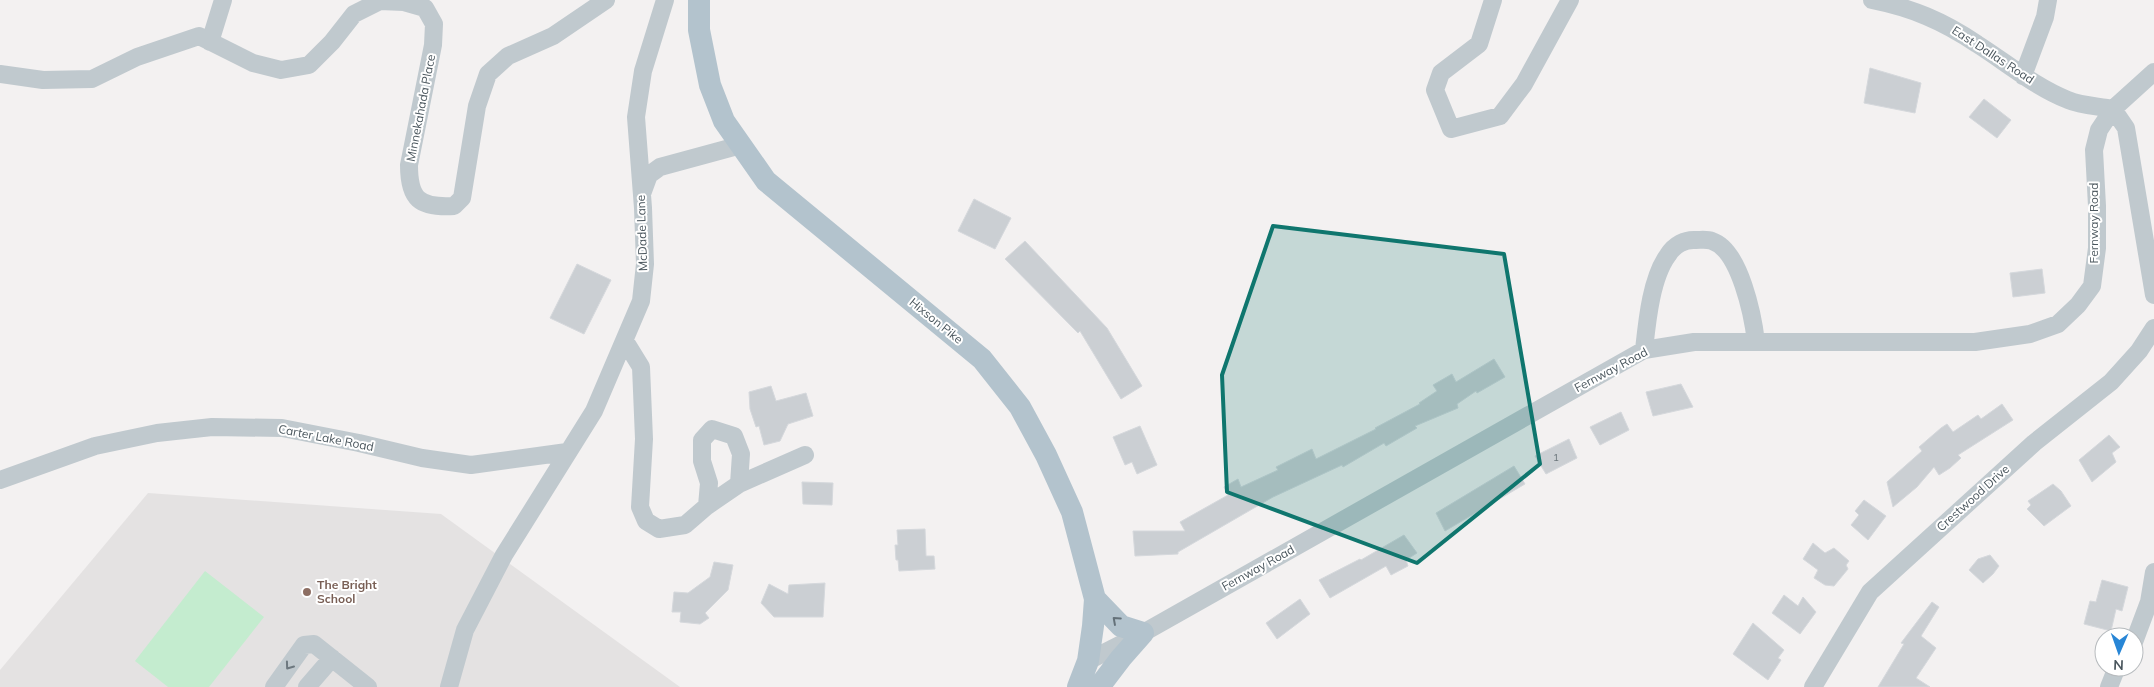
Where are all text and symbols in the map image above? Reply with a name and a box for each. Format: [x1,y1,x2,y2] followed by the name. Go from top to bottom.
[1949,22,2037,87] street label: East Dallas Road
[403,53,438,163] street label: Minnekahada Place
[2086,183,2101,263] street label: Fernway Road
[633,194,650,272] street label: McDade Lane
[906,294,966,347] street label: Hixson Pike
[1572,344,1650,395] street label: Fernway Road
[277,421,375,454] street label: Carter Lake Road
[1553,451,1559,464] house number: 1
[1933,461,2012,534] street label: Crestwood Drive
[1219,541,1297,594] street label: Fernway Road
[317,577,377,606] place label: The Bright School
[301,586,313,598] marker: The Bright School
[1113,617,1122,626] one-way arrow
[2094,627,2144,677] north arrow
[2113,656,2124,674] text: N
[286,660,295,670] one-way arrow

